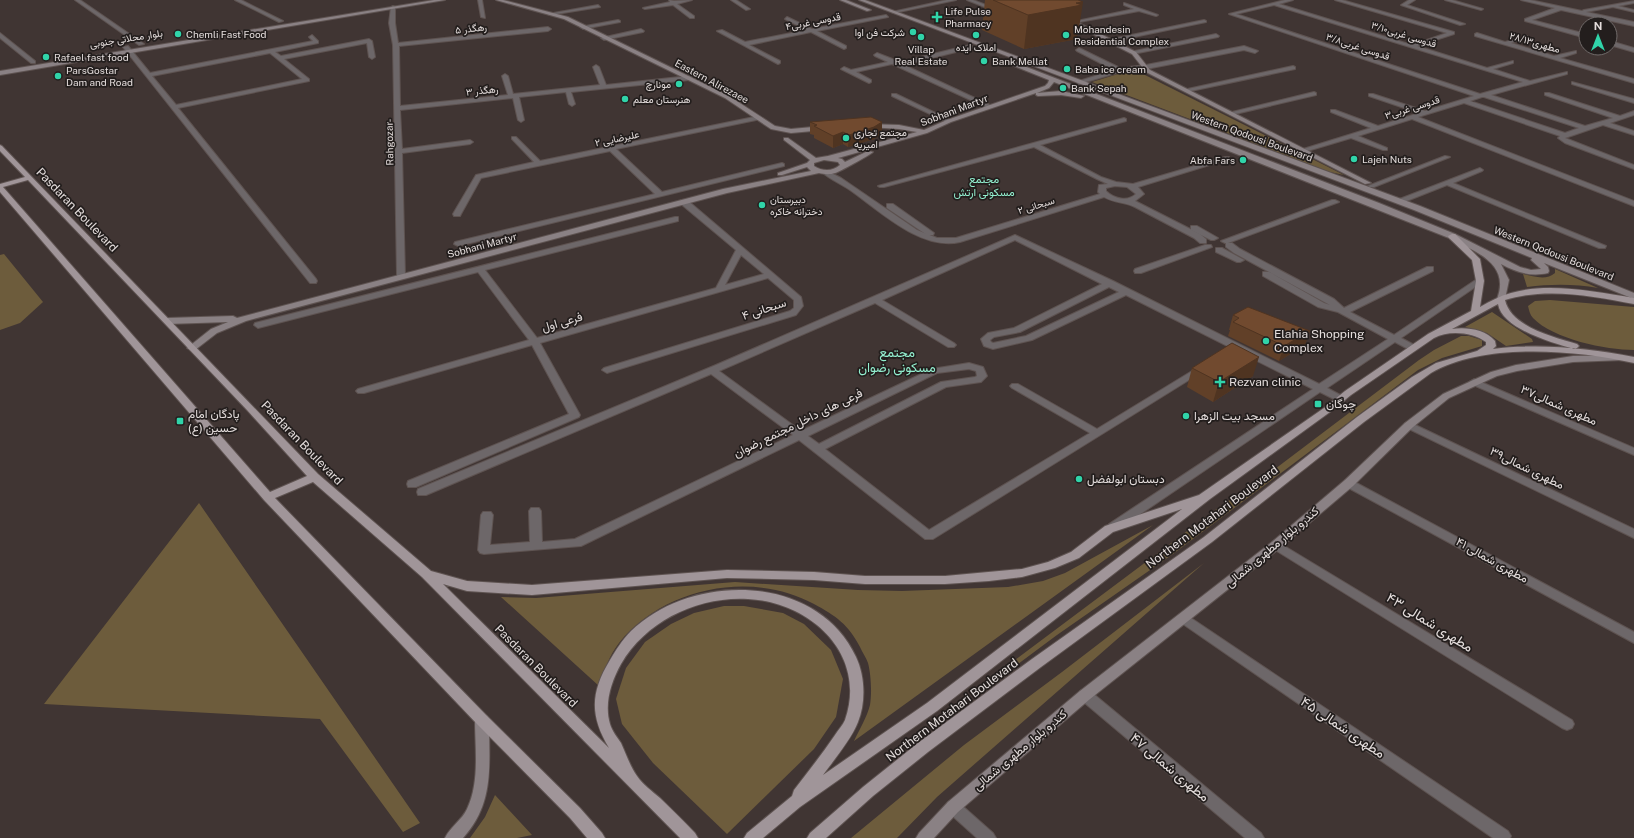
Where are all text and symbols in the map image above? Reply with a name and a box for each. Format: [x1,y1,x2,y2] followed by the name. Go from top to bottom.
[945,5,992,29] place label: Life Pulse Pharmacy
[784,10,842,33] street label: قدوسی غربی۴
[932,12,942,22] marker: Life Pulse Pharmacy
[1578,16,1618,56] north arrow
[1370,18,1438,51] street label: قدوسی غربی۳/۱۰
[455,20,488,37] street label: ۵ رهگذر
[1594,20,1602,32] text: N
[1074,23,1170,47] place label: Mohandesin Residential Complex
[89,26,164,51] street label: بلوار محلاتی جنوبی
[855,26,905,39] place label: شرکت فن اوا
[908,27,918,37] marker: شرکت فن اوا
[186,28,267,40] place label: Chemli Fast Food
[173,29,183,39] marker: Chemli Fast Food
[1508,29,1562,56] street label: مطهری۲۸/۱۳
[971,30,981,40] marker: املاک ایده
[1061,30,1071,40] marker: Mohandesin Residential Complex
[1324,30,1392,63] street label: قدوسی غربی۳/۸
[916,32,926,42] marker: Villap Real Estate
[956,41,996,54] place label: املاک ایده
[895,43,948,67] place label: Villap Real Estate
[54,51,129,63] place label: Rafael fast food
[41,52,51,62] marker: Rafael fast food
[992,55,1048,67] place label: Bank Mellat
[673,56,751,106] street label: Eastern Alirezaee
[979,56,989,66] marker: Bank Mellat
[1075,63,1146,75] place label: Baba ice cream
[66,64,133,88] place label: ParsGostar Dam and Road
[1062,64,1072,74] marker: Baba ice cream
[53,71,63,81] marker: ParsGostar Dam and Road
[646,78,671,91] place label: مونارچ
[674,79,684,89] marker: مونارچ
[465,82,499,99] street label: ۳ رهگذر
[1071,82,1127,94] place label: Bank Sepah
[1058,83,1068,93] marker: Bank Sepah
[918,92,990,128] street label: Sobhani Martyr
[633,93,691,106] place label: هنرستان معلم
[1383,93,1442,122] street label: قدوسی غربی۳
[620,94,630,104] marker: هنرستان معلم
[1190,108,1314,164] street label: Western Qodousi Boulevard
[383,118,395,166] street label: Rahgozar-
[854,126,907,151] place label: مجتمع تجاری امیریه
[594,127,641,150] street label: ۲ علیرضایی
[841,133,851,143] marker: مجتمع تجاری امیریه
[1362,153,1412,165] place label: Lajeh Nuts
[1190,154,1235,166] place label: Abfa Fars
[1349,154,1359,164] marker: Lajeh Nuts
[1238,155,1248,165] marker: Abfa Fars
[33,165,121,255] street label: Pasdaran Boulevard
[953,173,1015,199] district label: مجتمع مسکونی ارتش
[770,193,823,218] place label: دبیرستان دخترانه خاکره
[1016,194,1056,217] street label: سبحانی ۲
[757,200,767,210] marker: دبیرستان دخترانه خاکره
[1492,223,1616,283] street label: Western Qodousi Boulevard
[446,230,518,260] street label: Sobhani Martyr
[740,295,788,324] street label: سبحانی ۴
[540,309,584,335] street label: فرعی اول
[1274,327,1364,355] place label: Elahia Shopping Complex
[1261,336,1271,346] marker: Elahia Shopping Complex
[858,345,936,376] district label: مجتمع مسکونی رضوان
[1229,375,1301,389] place label: Rezvan clinic
[1214,376,1226,388] marker: Rezvan clinic
[1518,382,1599,429] street label: مطهرى شمالى۳۷
[731,386,866,462] street label: فرعی های داخل مجتمع رضوان
[1326,397,1356,412] place label: چوگان
[258,398,346,488] street label: Pasdaran Boulevard
[1313,399,1323,409] marker: چوگان
[188,407,240,437] place label: پادگان امام حسین (ع)
[1194,409,1275,424] place label: مسجد بیت الزهرا
[1181,411,1191,421] marker: مسجد بیت الزهرا
[175,416,185,426] marker: پادگان امام حسین (ع)
[1487,444,1566,493] street label: مطهرى شمالى۳۹
[1143,463,1281,571] street label: Northern Motahari Boulevard
[1087,472,1165,487] place label: دبستان ابولفضل
[1074,474,1084,484] marker: دبستان ابولفضل
[1222,504,1322,591] street label: کندرو بلوار مطهری شمالی
[1453,534,1531,586] street label: ۴۱ مطهرى شمالى
[1383,589,1476,656] street label: مطهرى شمالى ۴۳
[492,622,580,710] street label: Pasdaran Boulevard
[883,656,1021,764] street label: Northern Motahari Boulevard
[1297,693,1388,762] street label: مطهرى شمالى ۴۵
[970,707,1070,794] street label: کندرو بلوار مطهری شمالی
[1127,729,1213,805] street label: مطهرى شمالى ۴۷

